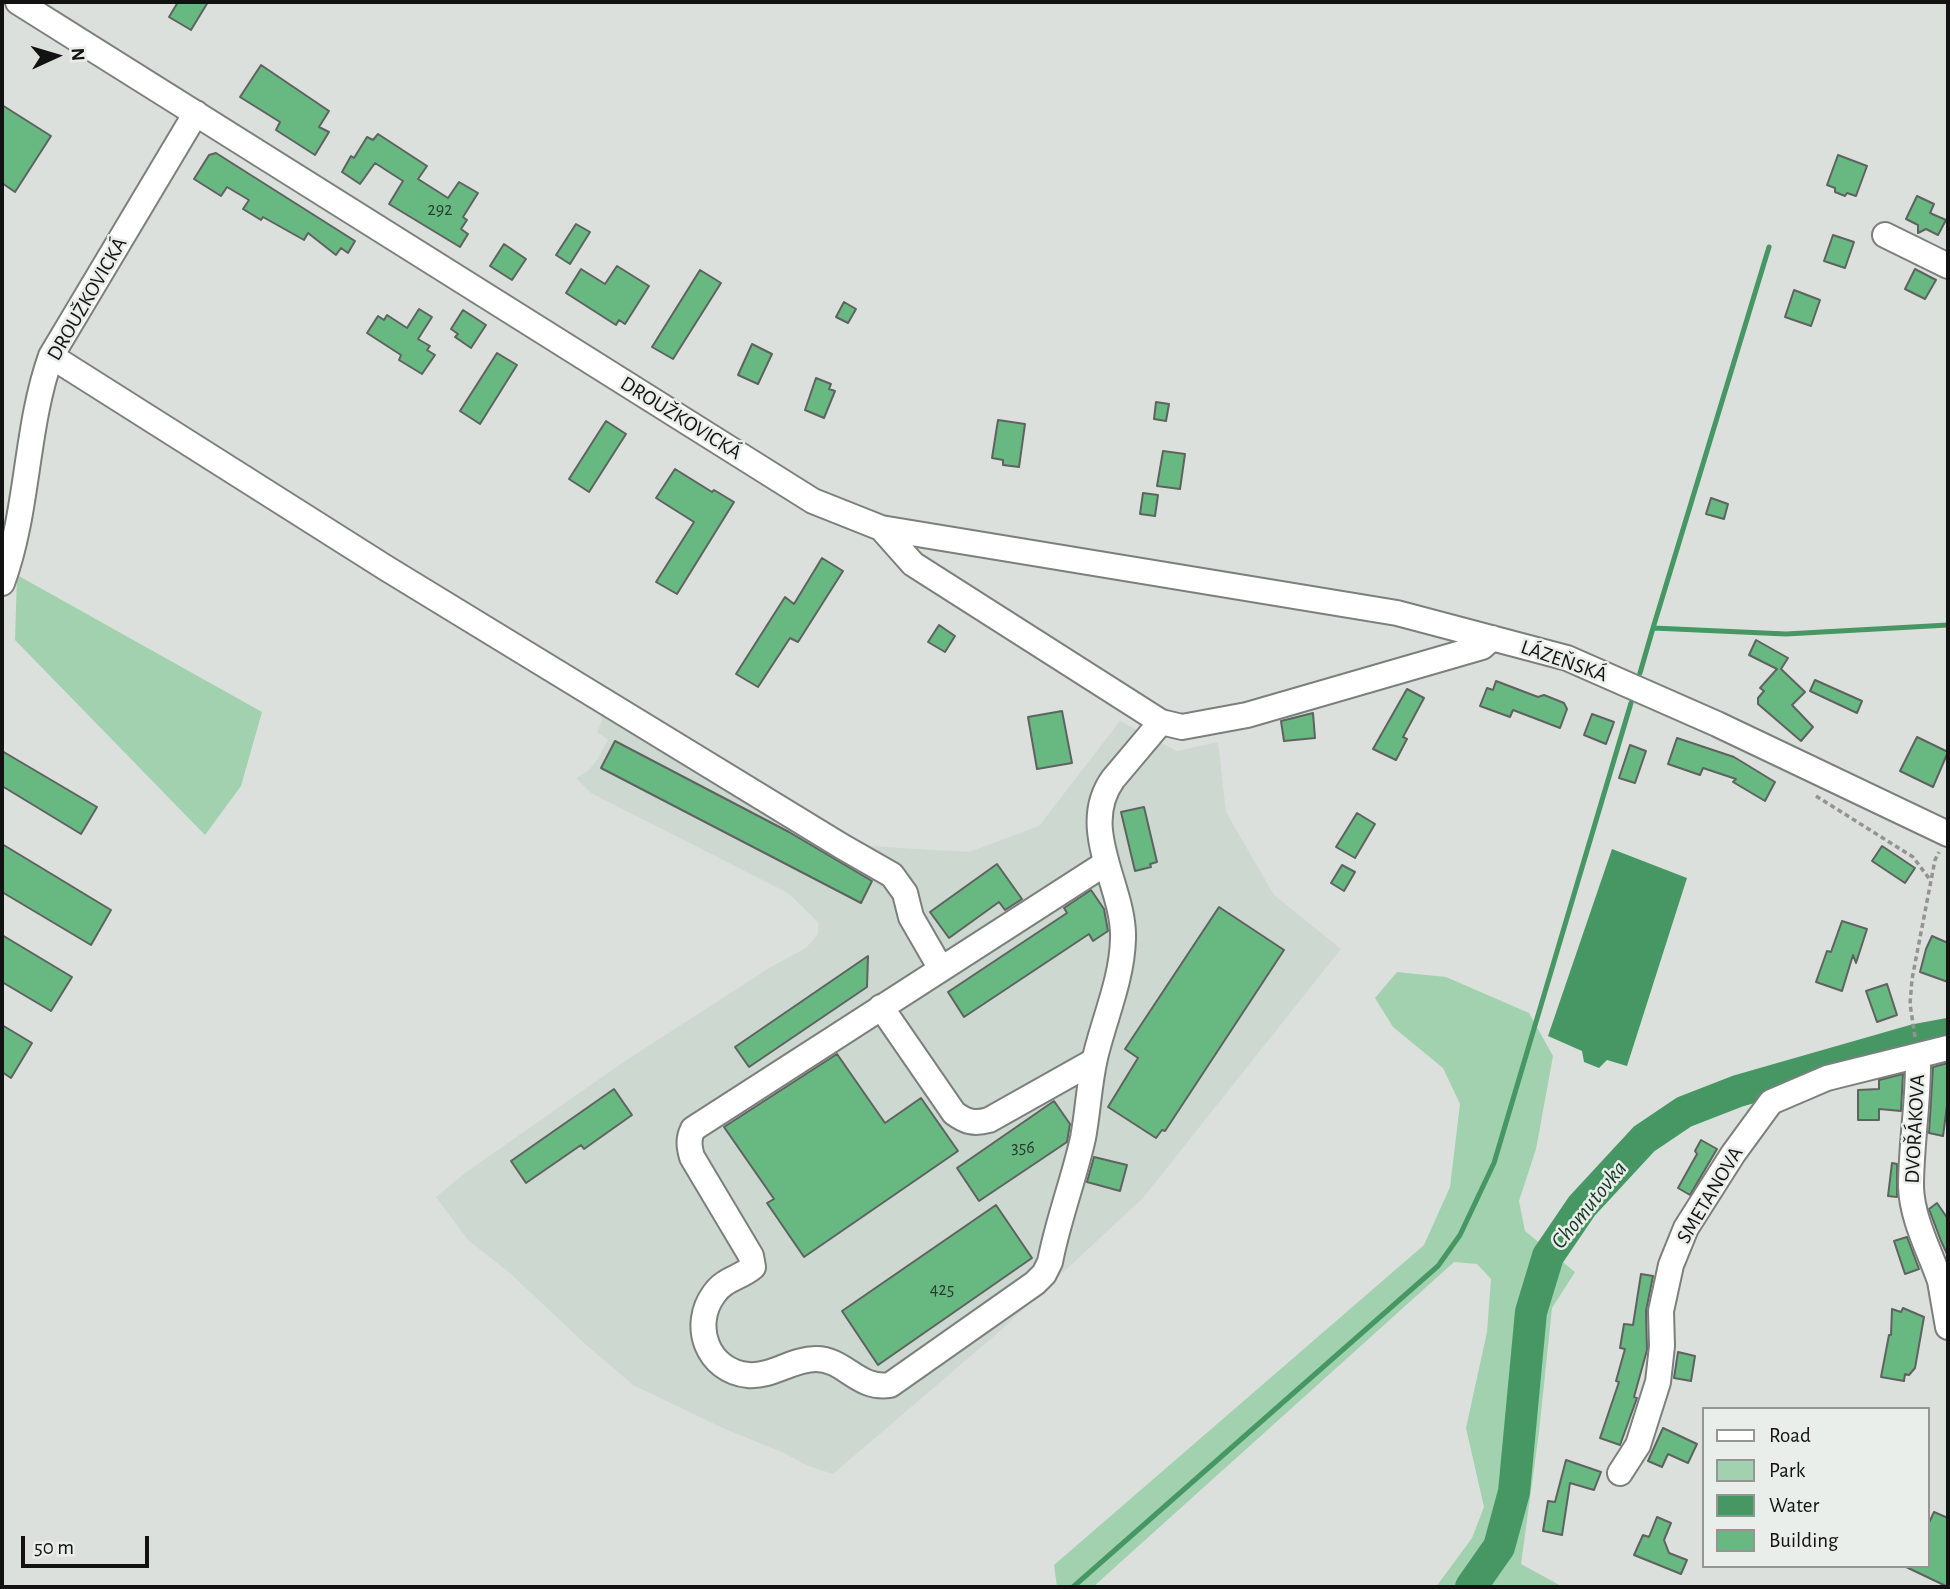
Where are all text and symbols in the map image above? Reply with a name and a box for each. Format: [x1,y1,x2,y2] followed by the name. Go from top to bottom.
[21,21,91,91] north arrow
[68,47,87,62] text: N
[428,199,452,221] house number: 292
[42,233,132,365] street label: DROUŽKOVICKÁ
[616,371,746,465] street label: DROUŽKOVICKÁ
[1517,634,1611,688] street label: LÁZEŇSKÁ
[1900,1074,1930,1184] street label: DVOŘÁKOVA
[1011,1137,1035,1159] house number: 356
[1671,1142,1749,1248] street label: SMETANOVA
[1545,1155,1633,1255] water label: Chomutovka
[930,1279,954,1301] house number: 425
[1702,1407,1929,1568] legend
[1769,1425,1811,1446] text: Road
[1769,1460,1805,1481] text: Park
[1769,1495,1819,1516] text: Water
[24,1522,152,1566] scale bar
[1769,1530,1838,1551] text: Building
[34,1537,74,1558] text: 50 m

